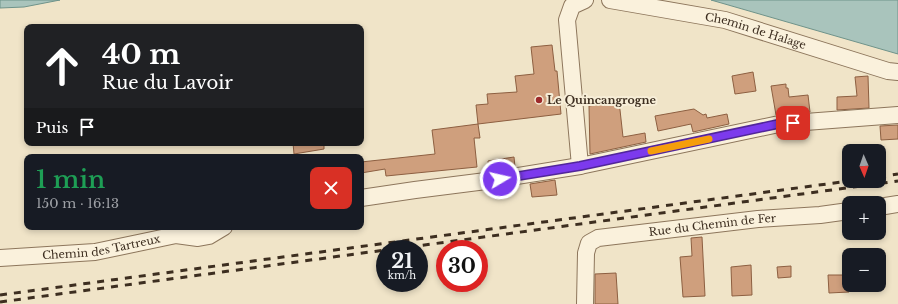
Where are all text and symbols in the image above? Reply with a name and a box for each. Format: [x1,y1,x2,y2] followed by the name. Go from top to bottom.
[704,10,808,52] street label: Chemin de Halage
[102,37,180,72] text: 40 m
[36,40,88,92] icon: ahead
[102,72,233,94] text: Rue du Lavoir
[547,93,656,107] place label: Le Quincangrogne
[534,95,544,105] marker: Le Quincangrogne
[776,106,810,140] pin
[782,112,804,134] icon: arrive
[76,116,98,138] icon: arrive
[36,118,68,137] text: Puis
[842,144,886,188] north arrow
[842,144,886,292] map controls
[479,158,521,200] position arrow
[36,165,105,194] text: 1 min
[310,167,352,209] button: close
[36,195,119,212] text: 150 m · 16:13
[842,196,886,240] button: +
[648,211,777,239] street label: Rue du Chemin de Fer
[42,231,162,262] street label: Chemin des Tartreux
[436,240,488,292] speed limit sign: 30
[842,248,886,292] button: −
[391,249,413,273] text: 21
[388,269,416,282] text: km/h

